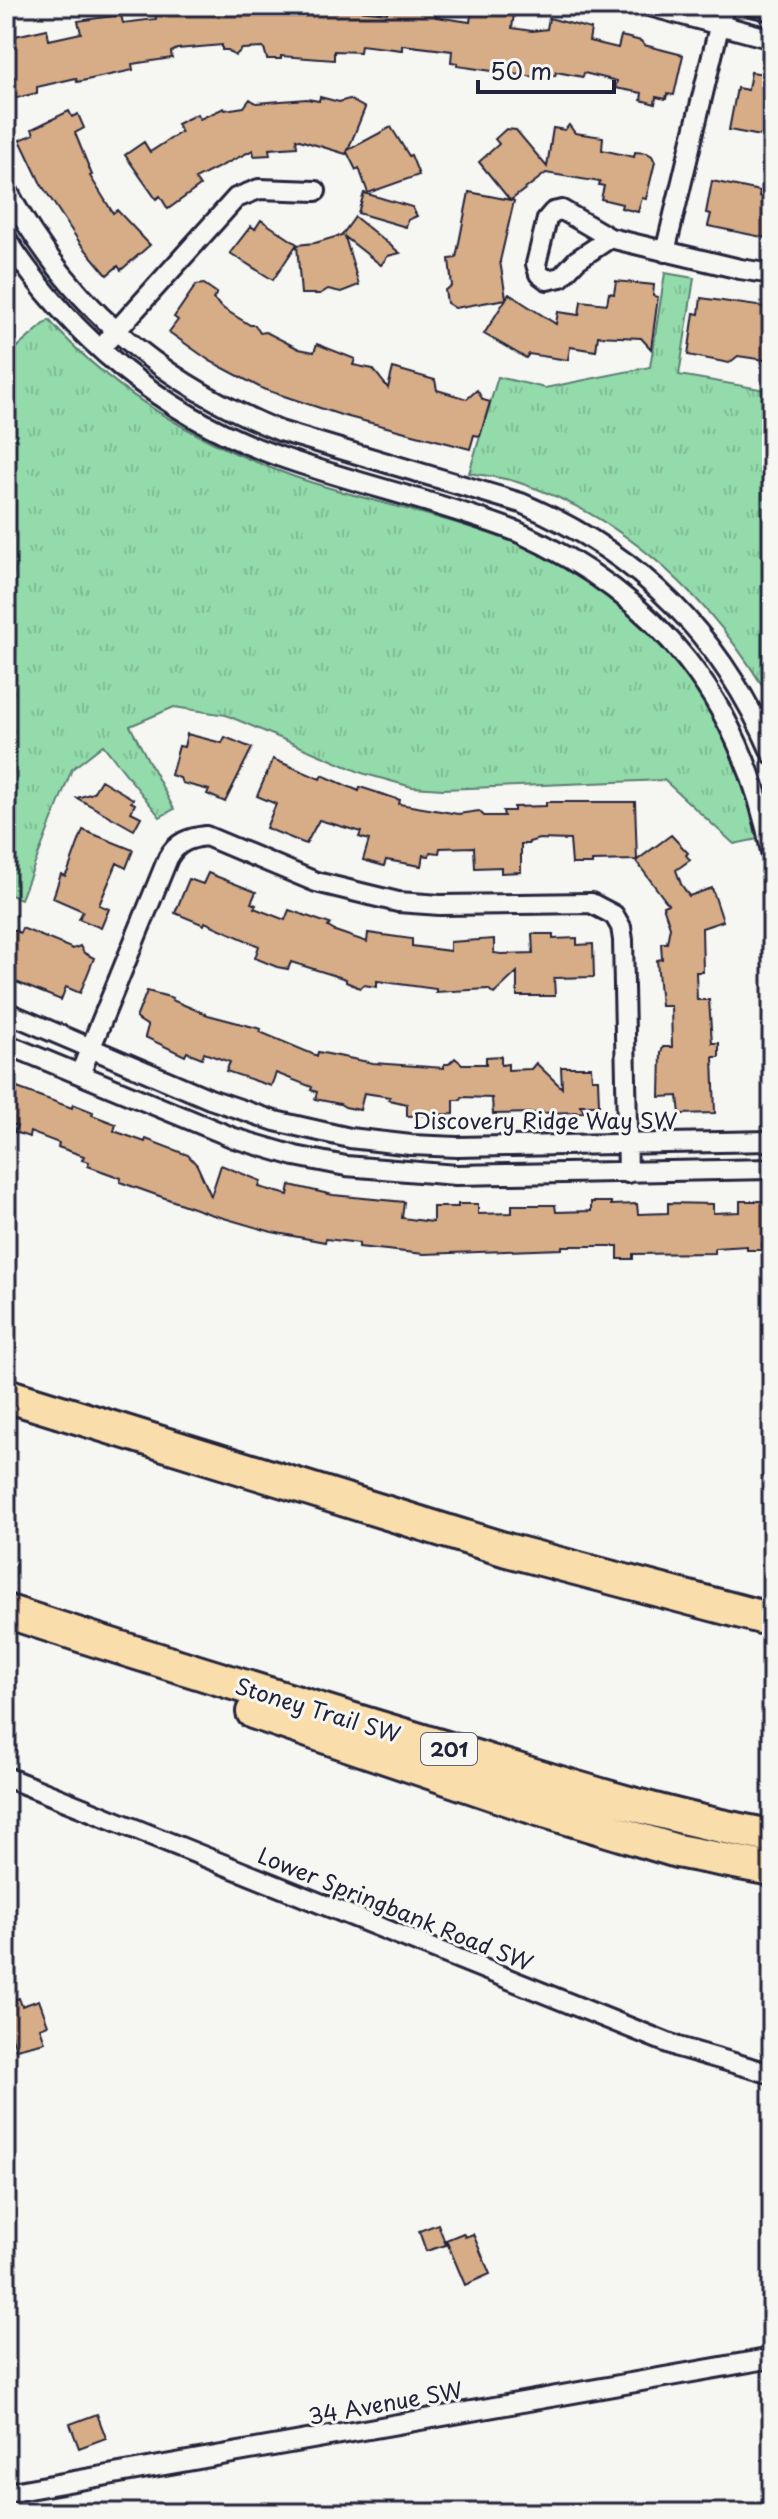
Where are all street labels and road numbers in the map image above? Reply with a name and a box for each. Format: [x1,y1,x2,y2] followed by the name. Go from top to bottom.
[413,1103,678,1136] street label: Discovery Ridge Way SW
[231,1668,405,1750] street label: Stoney Trail SW
[421,1733,477,1765] road number: 201
[253,1838,539,1979] street label: Lower Springbank Road SW
[305,2372,465,2432] street label: 34 Avenue SW

